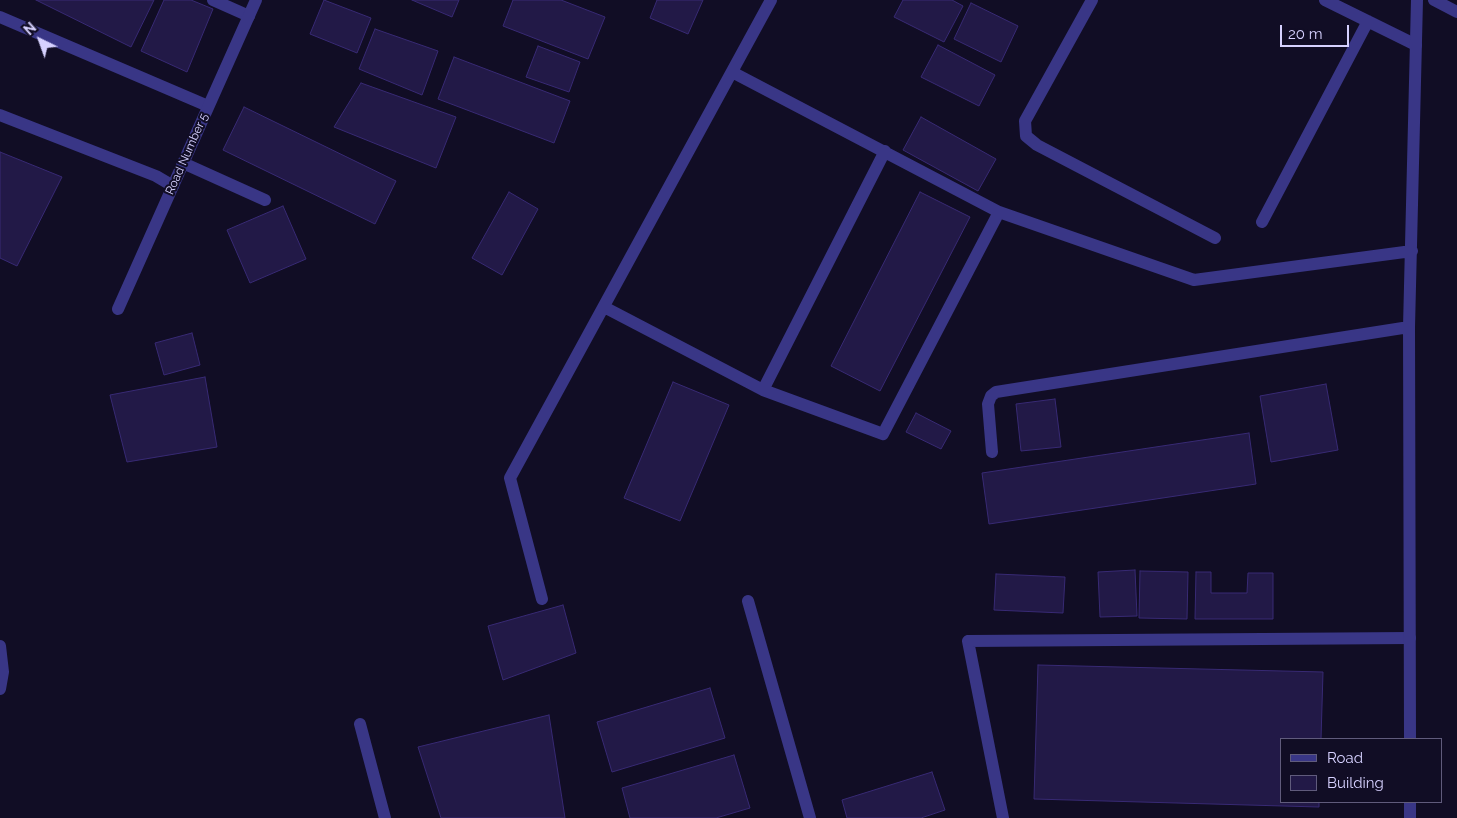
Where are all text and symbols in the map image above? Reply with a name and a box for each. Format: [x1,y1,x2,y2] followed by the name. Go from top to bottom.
[15,15,65,65] north arrow
[1282,15,1351,47] scale bar
[21,19,39,38] text: N
[1288,25,1323,43] text: 20 m
[163,111,211,197] street label: Road Number 5
[1280,738,1442,803] legend
[1327,749,1363,767] text: Road
[1327,774,1384,792] text: Building

